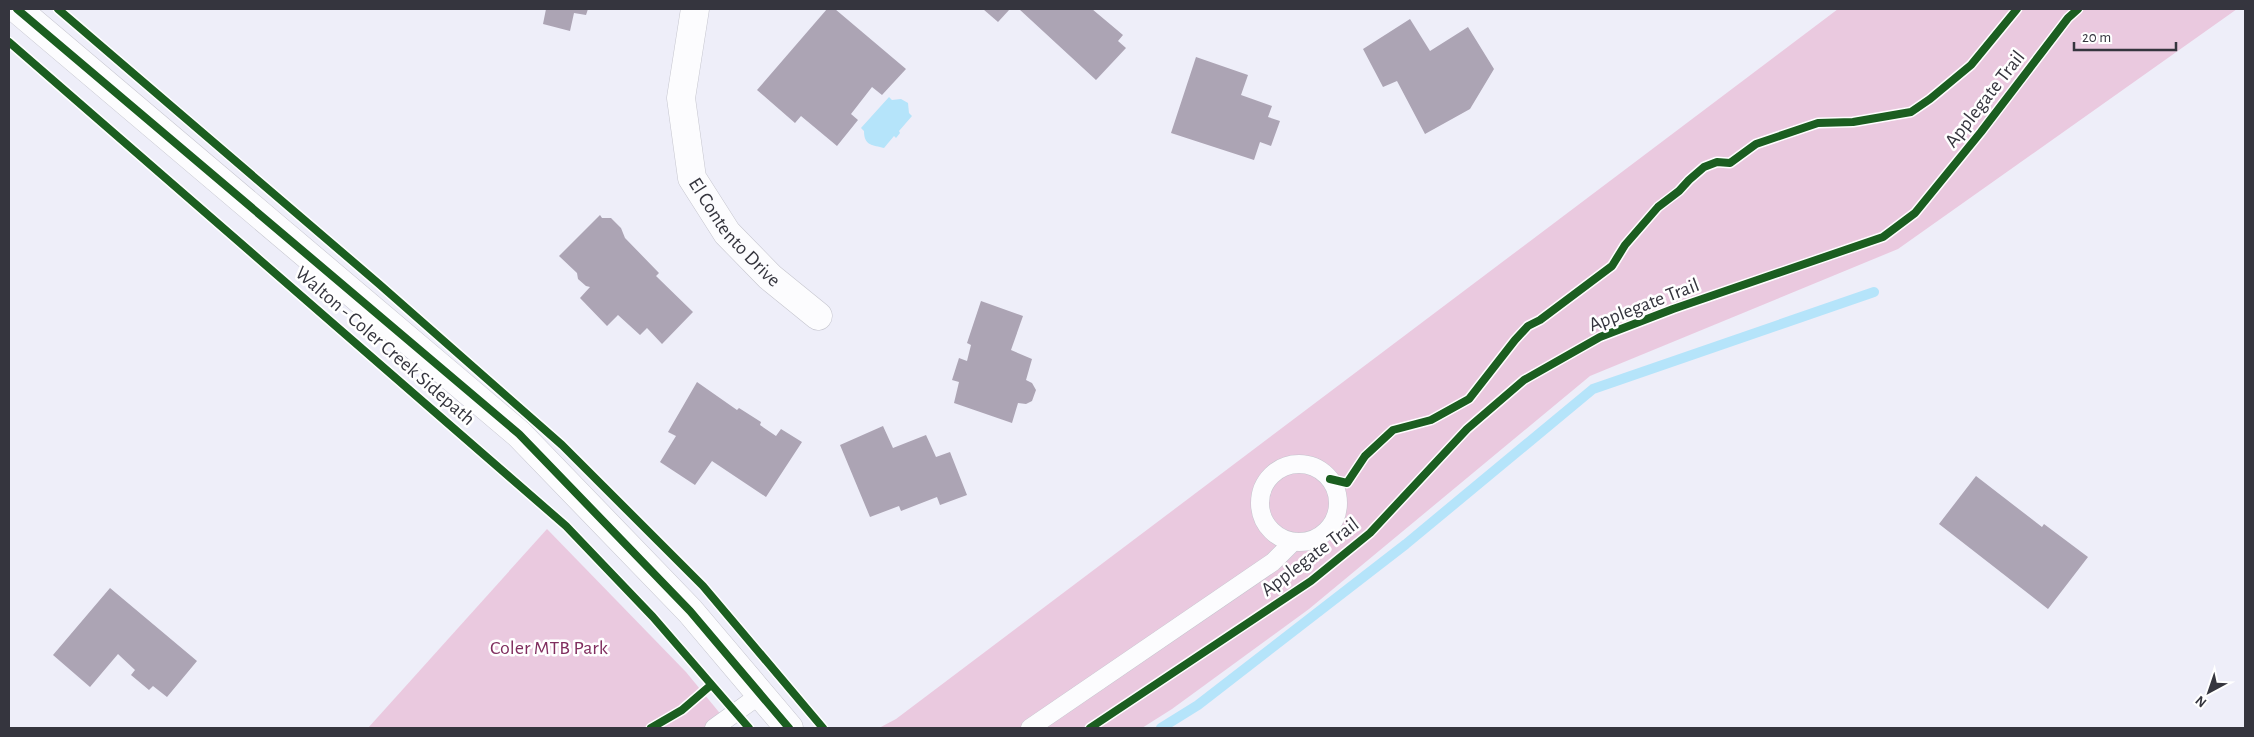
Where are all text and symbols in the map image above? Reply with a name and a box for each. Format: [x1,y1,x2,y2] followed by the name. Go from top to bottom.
[2074,20,2176,52] scale bar
[2082,30,2111,45] text: 20 m
[1941,47,2029,151] street label: Applegate Trail
[685,174,784,291] street label: El Contento Drive
[291,263,479,429] street label: Walton - Coler Creek Sidepath
[1586,275,1702,335] street label: Applegate Trail
[1257,514,1363,600] street label: Applegate Trail
[490,638,608,658] park label: Coler MTB Park
[2184,667,2234,717] north arrow
[2193,693,2210,710] text: N

